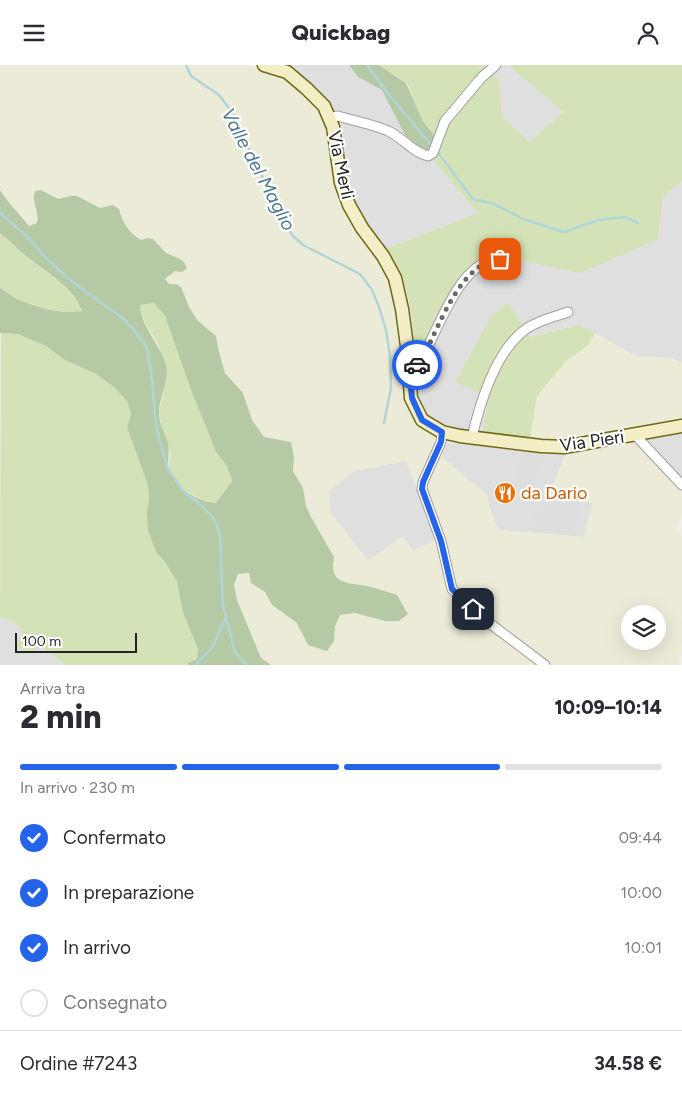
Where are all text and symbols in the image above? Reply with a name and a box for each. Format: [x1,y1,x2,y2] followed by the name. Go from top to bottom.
[20,19,48,47] icon: menu
[291,19,391,46] text: Quickbag
[634,19,662,47] icon: person
[217,104,301,234] water label: Valle del Maglio
[323,129,359,201] street label: Via Merli
[479,238,521,280] pin
[486,245,514,273] icon: bag
[392,340,442,390] courier
[403,351,431,379] icon: car
[558,426,626,456] street label: Via Pieri
[493,481,517,505] restaurant icon: da Dario
[521,482,587,504] place label: da Dario
[452,588,494,630] pin
[459,595,487,623] icon: home
[621,605,666,650] map controls
[621,605,666,650] button: layers
[15,630,138,653] scale bar
[22,633,61,650] text: 100 m
[20,679,85,698] text: Arriva tra
[555,696,662,719] text: 10:09–10:14
[20,698,102,736] text: 2 min
[20,778,135,797] text: In arrivo · 230 m
[20,824,48,852] icon: check
[63,826,166,849] text: Confermato
[619,828,662,847] text: 09:44
[20,879,48,907] icon: check
[63,881,194,904] text: In preparazione
[621,883,662,902] text: 10:00
[20,934,48,962] icon: check
[63,936,131,959] text: In arrivo
[624,938,662,957] text: 10:01
[63,991,167,1014] text: Consegnato
[20,1052,137,1075] text: Ordine #7243
[594,1052,662,1075] text: 34.58 €

